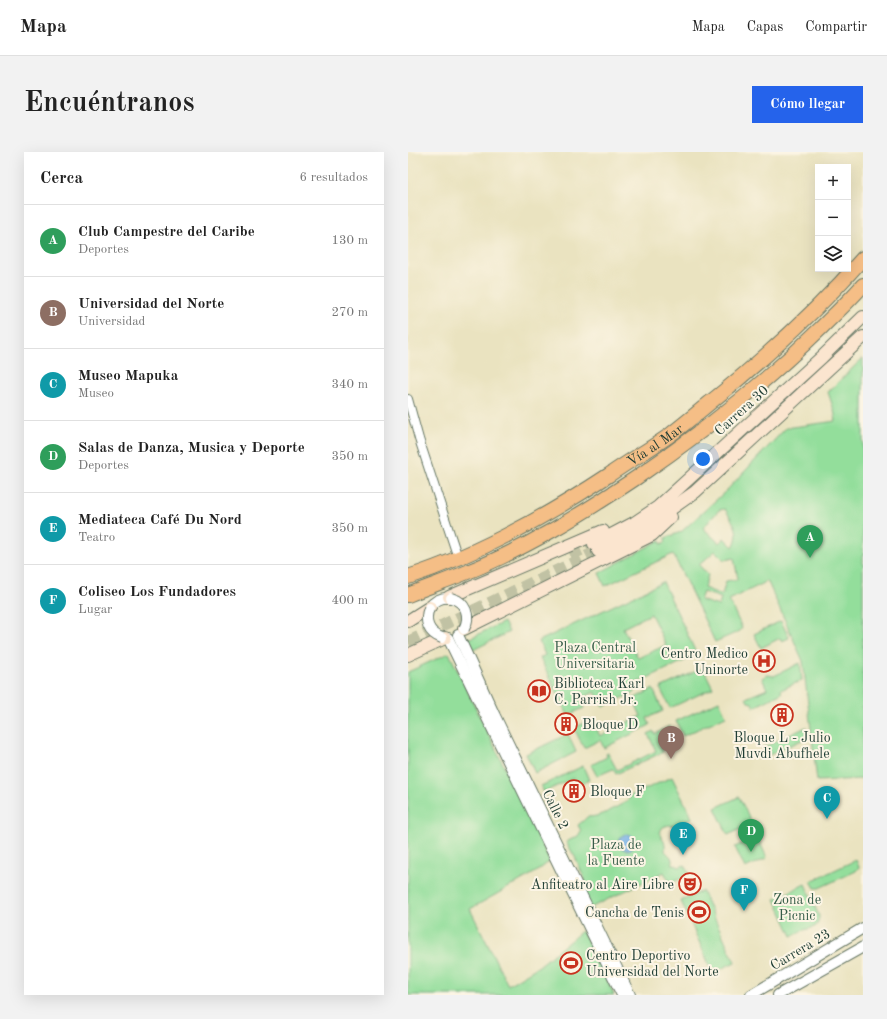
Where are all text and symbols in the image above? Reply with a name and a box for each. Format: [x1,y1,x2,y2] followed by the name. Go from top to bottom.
[20,18,67,37] text: Mapa
[692,20,725,34] text: Mapa
[747,20,783,34] text: Capas
[805,20,867,34] text: Compartir
[752,86,863,123] button: Cómo llegar
[24,90,194,118] text: Encuéntranos
[815,164,851,272] map controls
[815,164,851,200] button: +
[40,170,83,187] text: Cerca
[300,171,368,184] text: 6 resultados
[815,200,851,236] button: −
[78,225,255,240] text: Club Campestre del Caribe
[48,234,58,247] text: A
[331,234,368,247] text: 130 m
[815,236,851,272] button: layers
[78,243,129,256] text: Deportes
[78,297,224,312] text: Universidad del Norte
[48,306,58,319] text: B
[331,306,368,319] text: 270 m
[78,315,145,328] text: Universidad
[78,369,178,384] text: Museo Mapuka
[49,378,57,391] text: C
[331,378,368,391] text: 340 m
[712,383,771,438] street label: Carrera 30
[78,387,114,400] text: Museo
[625,421,686,469] street label: Vía al Mar
[78,441,305,456] text: Salas de Danza, Musica y Deporte
[693,449,713,469] your location
[48,450,58,463] text: D
[331,450,368,463] text: 350 m
[78,459,129,472] text: Deportes
[78,513,242,528] text: Mediateca Café Du Nord
[49,522,57,535] text: E
[331,522,368,535] text: 350 m
[797,525,823,558] pin: A
[78,531,115,544] text: Teatro
[78,585,236,600] text: Coliseo Los Fundadores
[49,594,57,607] text: F
[331,594,368,607] text: 400 m
[78,603,112,616] text: Lugar
[554,641,636,671] park label: Plaza Central Universitaria
[661,647,748,677] place label: Centro Medico Uninorte
[751,648,777,674] hospital icon: Centro Medico Uninorte
[554,677,645,707] place label: Biblioteca Karl C. Parrish Jr.
[526,678,552,704] library icon: Biblioteca Karl C. Parrish Jr.
[769,702,795,728] building icon: Bloque L - Julio Muvdi Abufhele
[553,711,579,737] building icon: Bloque D
[582,718,638,732] place label: Bloque D
[658,726,684,759] pin: B
[733,731,831,761] place label: Bloque L - Julio Muvdi Abufhele
[561,778,587,804] building icon: Bloque F
[590,785,645,799] place label: Bloque F
[814,786,840,819] pin: C
[540,787,571,832] street label: Calle 2
[738,819,764,852] pin: D
[670,822,696,855] pin: E
[588,838,644,868] park label: Plaza de la Fuente
[677,871,703,897] theatre icon: Anfiteatro al Aire Libre
[531,878,674,892] place label: Anfiteatro al Aire Libre
[731,878,757,911] pin: F
[773,893,821,923] park label: Zona de Picnic
[686,899,712,925] sports icon: Cancha de Tenis
[585,906,684,920] place label: Cancha de Tenis
[768,927,833,973] street label: Carrera 23
[586,949,719,979] place label: Centro Deportivo Universidad del Norte
[558,950,584,976] sports icon: Centro Deportivo Universidad del Norte

